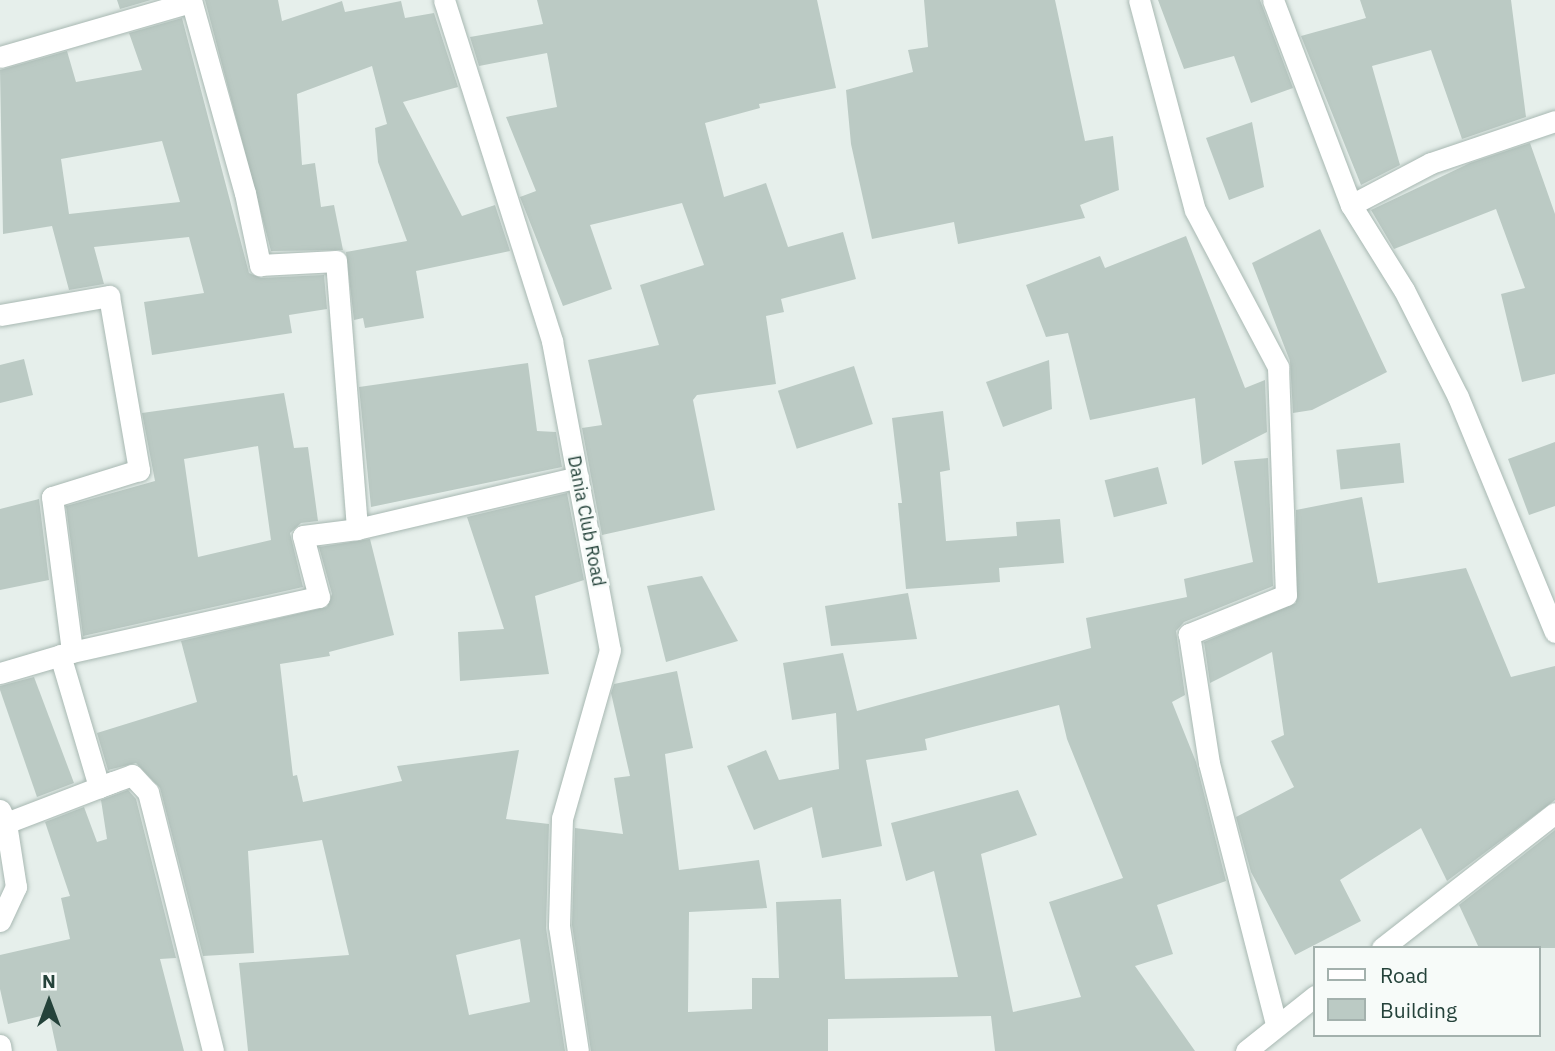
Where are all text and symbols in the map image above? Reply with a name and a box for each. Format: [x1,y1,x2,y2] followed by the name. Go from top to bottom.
[563,454,609,588] street label: Dania Club Road
[1314,946,1541,1037] legend
[1380,961,1428,989] text: Road
[14,967,84,1037] north arrow
[42,969,56,993] text: N
[1380,996,1457,1024] text: Building

